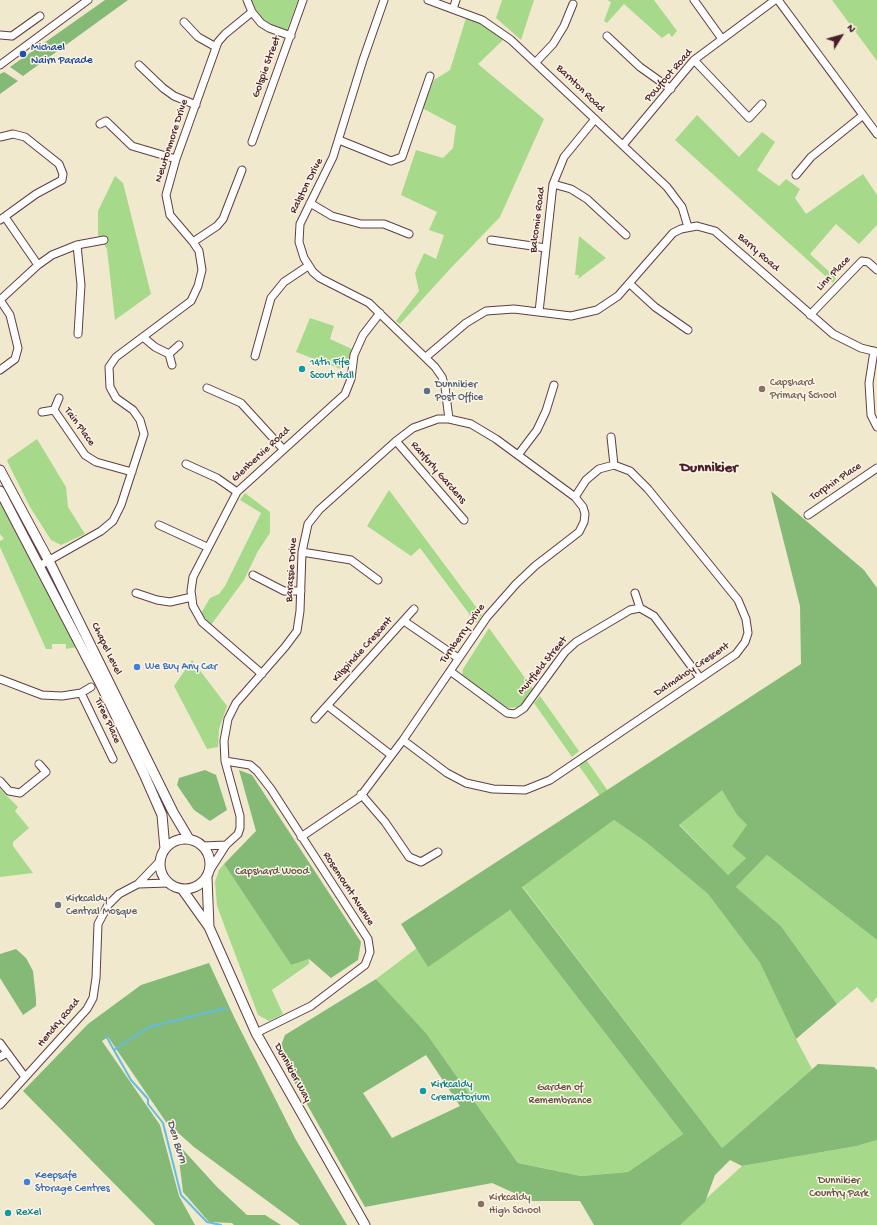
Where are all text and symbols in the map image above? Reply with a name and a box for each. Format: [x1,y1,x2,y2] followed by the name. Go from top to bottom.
[821,16,861,56] north arrow
[844,22,858,35] text: N
[250,34,284,100] street label: Golspie Street
[31,41,93,67] place label: Michael Nairn Parade
[642,47,696,105] street label: Powfoot Road
[18,49,28,59] marker: Michael Nairn Parade
[553,62,607,116] street label: Barnton Road
[152,98,192,184] street label: Newtonmore Drive
[287,156,327,216] street label: Ralston Drive
[527,186,549,254] street label: Balcomie Road
[734,231,782,275] street label: Barry Road
[814,254,854,294] street label: Linn Place
[310,356,354,382] place label: 14th Fife Scout Hall
[297,364,307,374] marker: 14th Fife Scout Hall
[770,376,837,402] place label: Capshard Primary School
[435,378,483,404] place label: Dunnikier Post Office
[757,384,767,394] marker: Capshard Primary School
[422,386,432,396] marker: Dunnikier Post Office
[61,405,97,449] street label: Tain Place
[229,425,293,485] street label: Glenbervie Road
[407,439,469,507] street label: Ranfurly Gardens
[680,460,738,478] district label: Dunnikier
[808,460,864,504] street label: Torphin Place
[283,537,301,603] street label: Barassie Drive
[438,602,488,666] street label: Turnberry Drive
[330,614,396,686] street label: Kilspindie Crescent
[88,621,124,677] street label: Chapel Level
[515,634,571,698] street label: Muirfield Street
[652,640,732,700] street label: Dalmahoy Crescent
[145,660,217,674] place label: We Buy Any Car
[132,662,142,672] marker: We Buy Any Car
[91,696,123,746] street label: Tiree Place
[319,850,377,928] street label: Rosemount Avenue
[235,865,309,879] park label: Capshard Wood
[66,892,137,918] place label: Kirkcaldy Central Mosque
[53,900,63,910] marker: Kirkcaldy Central Mosque
[35,996,83,1050] street label: Hendry Road
[270,1041,314,1105] street label: Dunnikier Way
[431,1078,490,1104] place label: Kirkcaldy Crematorium
[528,1081,592,1107] park label: Garden of Remembrance
[418,1086,428,1096] marker: Kirkcaldy Crematorium
[163,1119,189,1165] water label: Den Burn
[35,1169,110,1195] place label: Keepsafe Storage Centres
[809,1174,869,1200] park label: Dunnikier Country Park
[22,1177,32,1187] marker: Keepsafe Storage Centres
[489,1191,541,1217] place label: Kirkcaldy High School
[476,1199,486,1209] marker: Kirkcaldy High School
[16,1206,41,1220] place label: Rexel
[3,1208,13,1218] marker: Rexel

